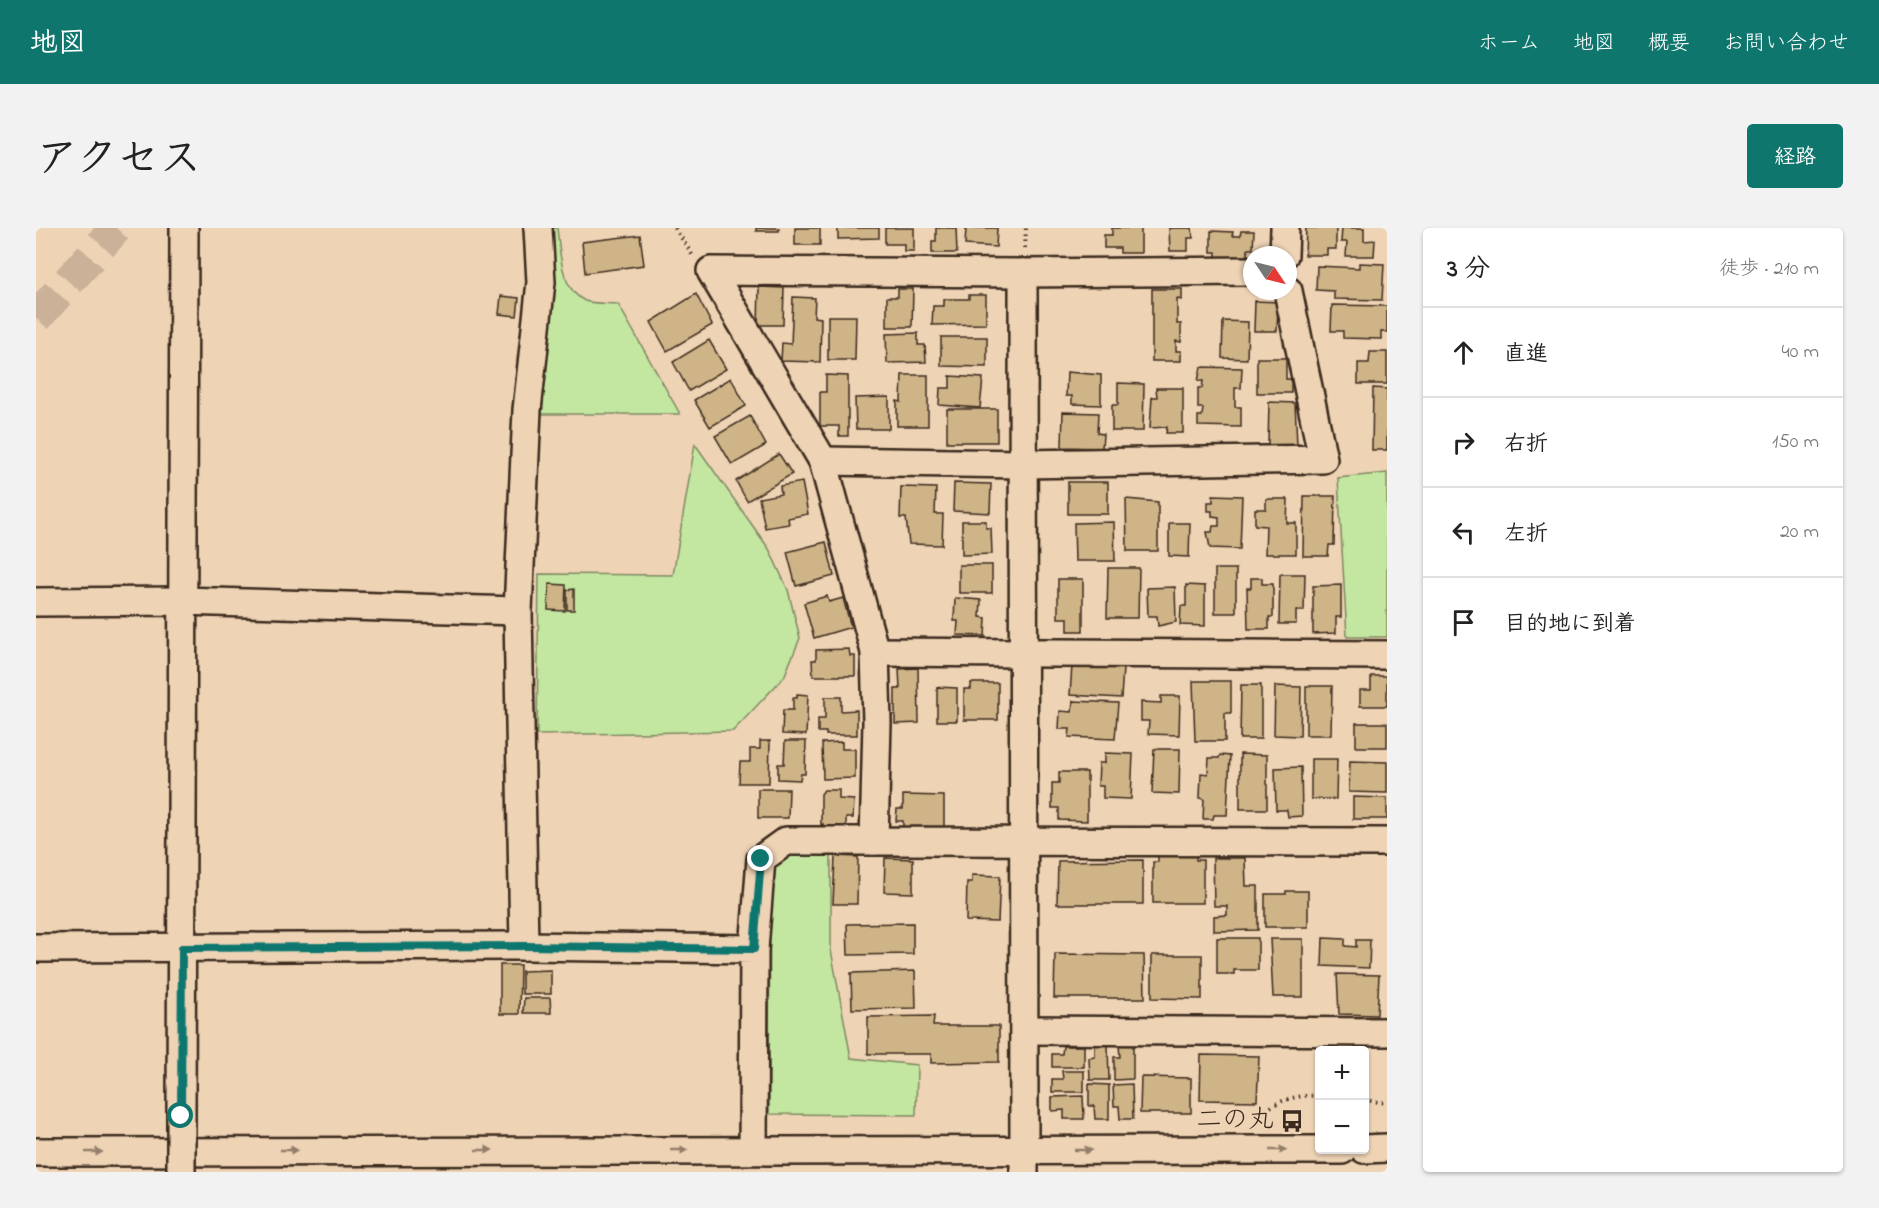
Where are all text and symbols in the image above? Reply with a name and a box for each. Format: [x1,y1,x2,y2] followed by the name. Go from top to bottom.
[30,24,86,65] text: 地図
[1478,29,1540,59] text: ホーム
[1573,29,1615,59] text: 地図
[1648,29,1690,59] text: 概要
[1723,29,1849,59] text: お問い合わせ
[1747,124,1843,188] button: 経路
[36,130,201,191] text: アクセス
[1243,246,1297,300] north arrow
[1447,251,1490,289] text: 3 分
[1719,255,1819,284] text: 徒歩 · 210 m
[1447,336,1480,369] icon: ahead
[1782,338,1819,367] text: 40 m
[1504,339,1548,371] text: 直進
[1447,426,1480,459] icon: right
[1772,428,1819,457] text: 150 m
[1504,429,1548,461] text: 右折
[1447,516,1480,549] icon: left
[1780,518,1819,547] text: 20 m
[1504,519,1548,551] text: 左折
[1447,606,1480,639] icon: arrive
[1504,609,1636,641] text: 目的地に到着
[747,845,773,871] route end
[1315,1046,1369,1154] map controls
[1315,1046,1369,1100] button: +
[1315,1100,1369,1154] button: −
[167,1102,193,1128] route start
[1196,1102,1274,1140] place label: 二の丸
[1279,1108,1305,1134] bus stop icon: 二の丸
[280,1145,299,1155] one-way arrow
[475,1145,494,1155] one-way arrow
[670,1145,689,1155] one-way arrow
[1073,1145,1092,1155] one-way arrow
[1268,1145,1287,1155] one-way arrow
[85,1147,104,1157] one-way arrow

